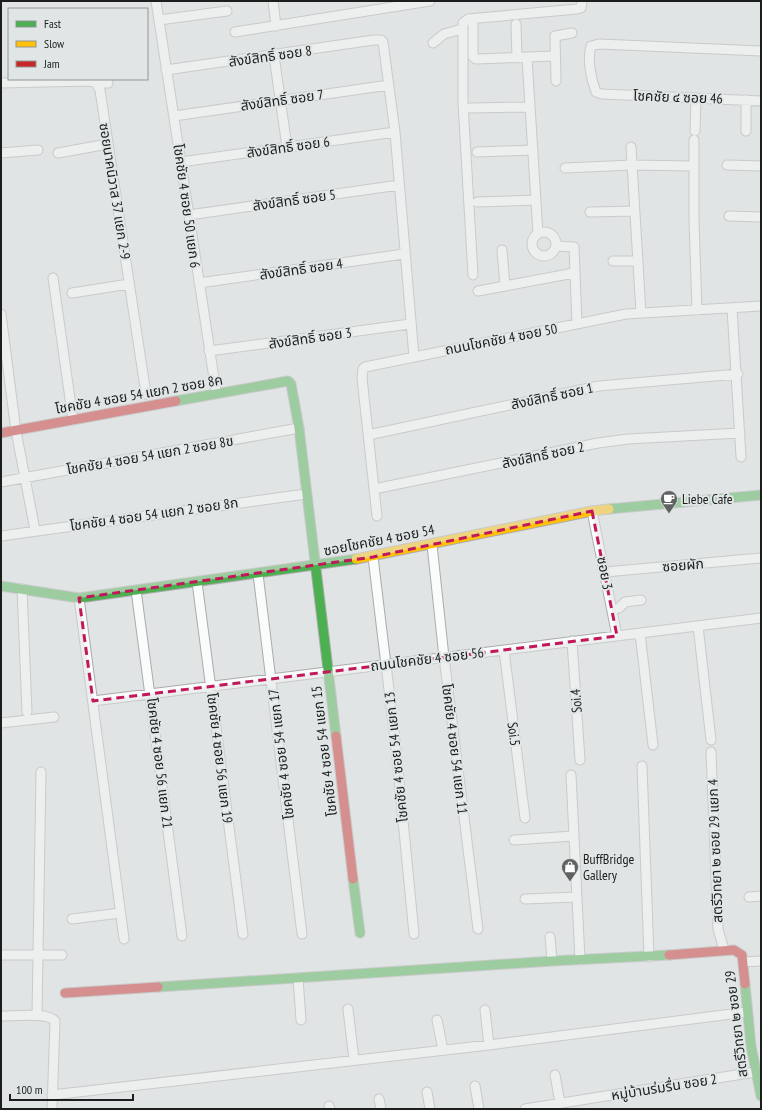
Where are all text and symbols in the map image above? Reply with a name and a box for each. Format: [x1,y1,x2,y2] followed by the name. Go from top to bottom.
[8,8,148,80] legend
[44,16,62,31] text: Fast
[44,36,65,51] text: Slow
[227,41,313,71] street label: สังข์สิทธิ์ ซอย 8
[43,56,60,71] text: Jam
[239,85,325,115] street label: สังข์สิทธิ์ ซอย 7
[633,86,723,108] street label: โชคชัย ๔ ซอย 46
[95,121,135,261] street label: ซอยนาคนิวาส 37 แยก 2-9
[245,132,331,162] street label: สังข์สิทธิ์ ซอย 6
[169,143,205,269] street label: โชคชัย 4 ซอย 50 แยก 6
[251,185,337,215] street label: สังข์สิทธิ์ ซอย 5
[258,254,344,284] street label: สังข์สิทธิ์ ซอย 4
[443,319,559,359] street label: ถนนโชคชัย 4 ซอย 50
[267,323,353,353] street label: สังข์สิทธิ์ ซอย 3
[54,370,224,418] street label: โชคชัย 4 ซอย 54 แยก 2 ซอย 8ค
[509,378,595,414] street label: สังข์สิทธิ์ ซอย 1
[65,431,235,479] street label: โชคชัย 4 ซอย 54 แยก 2 ซอย 8ข
[500,437,586,473] street label: สังข์สิทธิ์ ซอย 2
[659,489,679,514] cafe icon: Liebe Cafe
[682,490,733,508] place label: Liebe Cafe
[69,493,239,535] street label: โชคชัย 4 ซอย 54 แยก 2 ซอย 8ก
[322,520,437,560] street label: ซอยโชคชัย 4 ซอย 54
[661,554,705,576] street label: ซอยผัก
[593,555,617,591] street label: ซอย 3
[369,643,485,675] street label: ถนนโชคชัย 4 ซอย 56
[438,683,472,815] street label: โชคชัย 4 ซอย 54 แยก 11
[307,685,341,817] street label: โชคชัย 4 ซอย 54 แยก 15
[264,688,298,820] street label: โชคชัย 4 ซอย 54 แยก 17
[566,688,586,714] street label: Soi.4
[380,691,412,823] street label: โชคชัย 4 ซอย 54 แยก 13
[203,692,237,824] street label: โชคชัย 4 ซอย 56 แยก 19
[143,697,177,829] street label: โชคชัย 4 ซอย 56 แยก 21
[504,721,524,747] street label: Soi.5
[703,778,727,923] street label: สตรีวิทยา ๒ ซอย 29 แยก 4
[583,850,634,884] place label: BuffBridge Gallery
[560,857,580,882] shop icon: BuffBridge Gallery
[721,970,751,1078] street label: สตรีวิทยา ๒ ซอย 29
[610,1069,718,1104] street label: หมู่บ้านร่มรื่น ซอย 2
[10,1076,133,1102] scale bar
[16,1082,43,1097] text: 100 m

